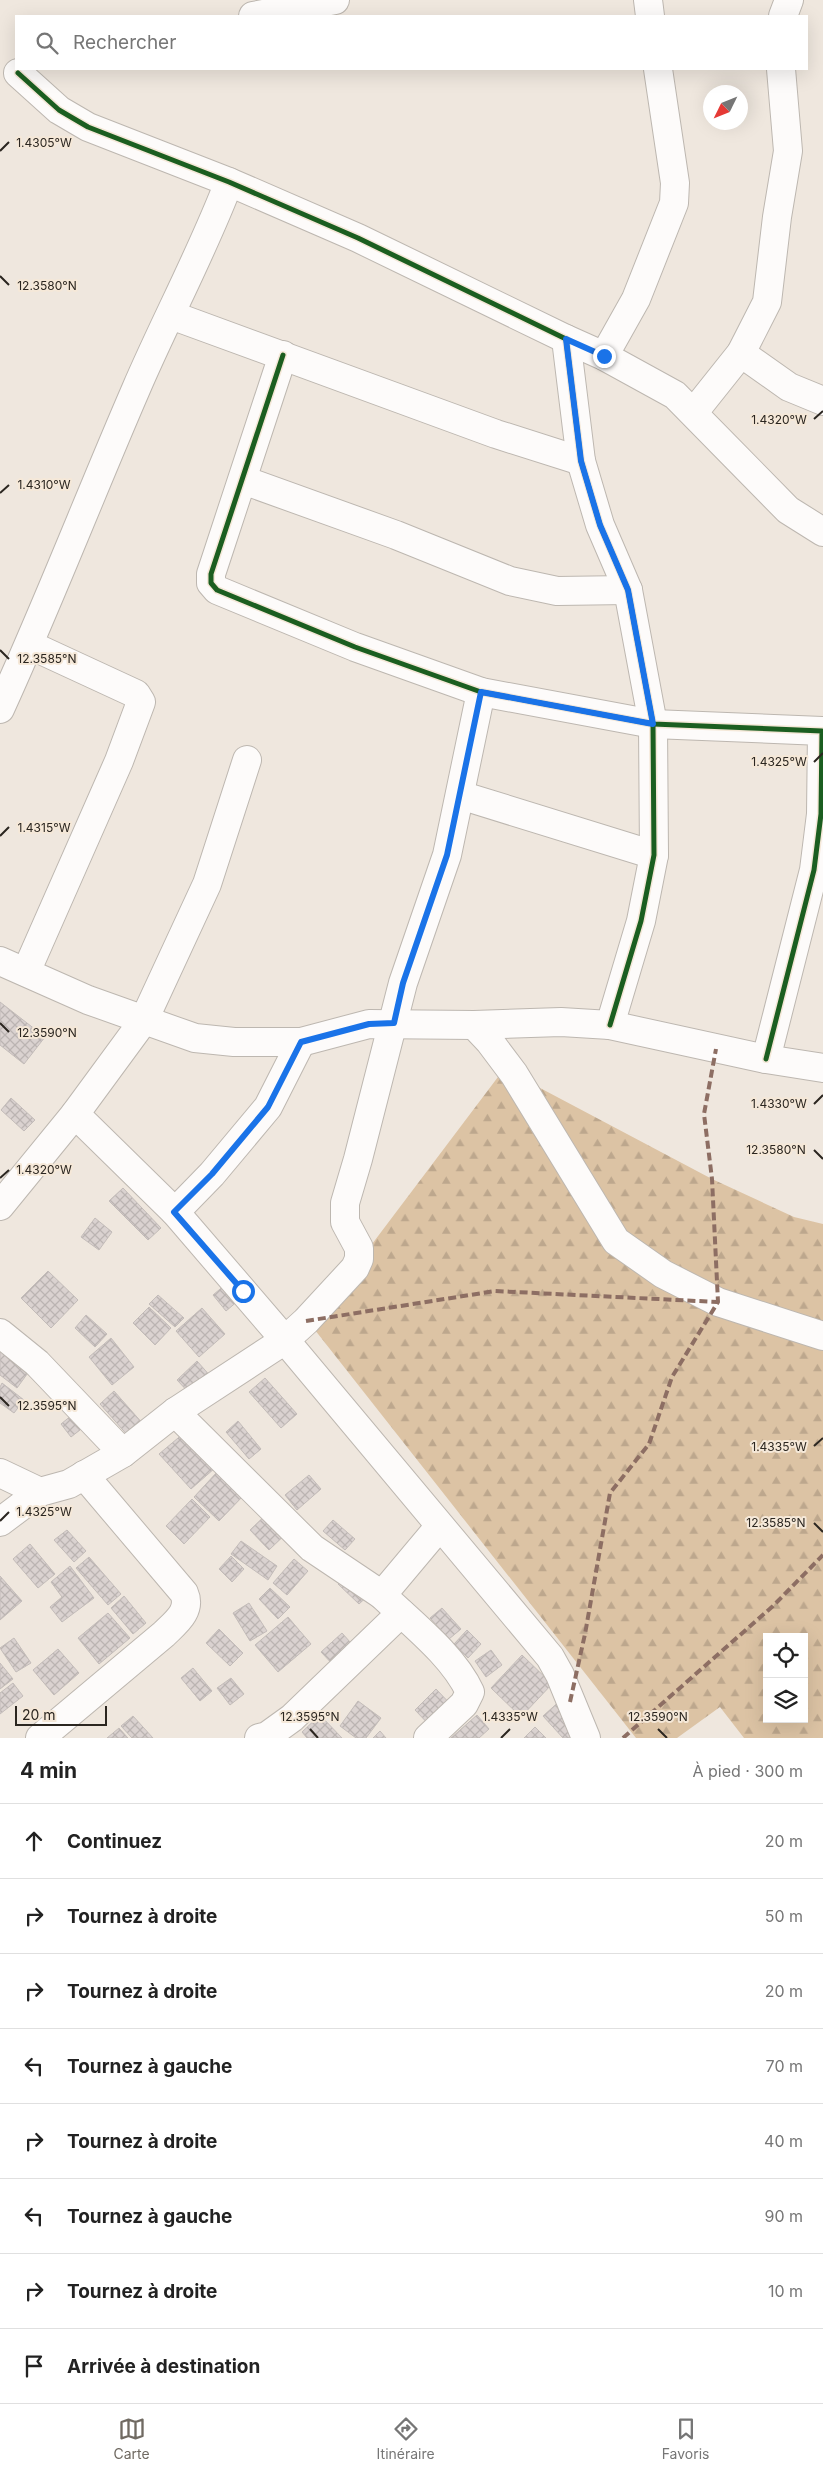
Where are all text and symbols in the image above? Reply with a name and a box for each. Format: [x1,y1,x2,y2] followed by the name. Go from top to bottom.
[15,15,808,70] search box
[33,29,61,57] icon: search
[73,31,176,54] text: Rechercher
[703,85,748,130] north arrow
[16,135,72,150] text: 1.4305°W
[17,278,77,293] text: 12.3580°N
[593,345,616,368] route end
[751,412,807,427] text: 1.4320°W
[17,477,71,492] text: 1.4310°W
[17,651,77,666] text: 12.3585°N
[751,754,807,769] text: 1.4325°W
[18,820,71,835] text: 1.4315°W
[17,1025,77,1040] text: 12.3590°N
[751,1096,807,1111] text: 1.4330°W
[746,1142,806,1157] text: 12.3580°N
[16,1162,72,1177] text: 1.4320°W
[232,1280,255,1303] route start
[17,1398,77,1413] text: 12.3595°N
[751,1439,807,1454] text: 1.4335°W
[16,1504,72,1519] text: 1.4325°W
[746,1515,806,1530] text: 12.3585°N
[763,1633,808,1723] map controls
[763,1633,808,1678] button: locate
[763,1678,808,1723] button: layers
[15,1703,108,1726] scale bar
[22,1706,56,1723] text: 20 m
[280,1709,340,1724] text: 12.3595°N
[482,1709,538,1724] text: 1.4335°W
[628,1709,688,1724] text: 12.3590°N
[20,1758,77,1783] text: 4 min
[692,1761,803,1781] text: À pied · 300 m
[20,1827,48,1855] icon: ahead
[67,1830,162,1853] text: Continuez
[765,1831,803,1851] text: 20 m
[20,1902,48,1930] icon: right
[67,1905,217,1928] text: Tournez à droite
[765,1906,803,1926] text: 50 m
[20,1977,48,2005] icon: right
[67,1980,217,2003] text: Tournez à droite
[765,1981,803,2001] text: 20 m
[20,2052,48,2080] icon: left
[67,2055,232,2078] text: Tournez à gauche
[766,2056,803,2076] text: 70 m
[20,2127,48,2155] icon: right
[67,2130,217,2153] text: Tournez à droite
[764,2131,803,2151] text: 40 m
[20,2202,48,2230] icon: left
[67,2205,232,2228] text: Tournez à gauche
[764,2206,803,2226] text: 90 m
[20,2277,48,2305] icon: right
[67,2280,217,2303] text: Tournez à droite
[768,2281,803,2301] text: 10 m
[20,2352,48,2380] icon: arrive
[67,2355,260,2378] text: Arrivée à destination
[113,2415,150,2462] tab: Carte
[377,2415,435,2462] tab: Itinéraire
[662,2415,710,2462] tab: Favoris

